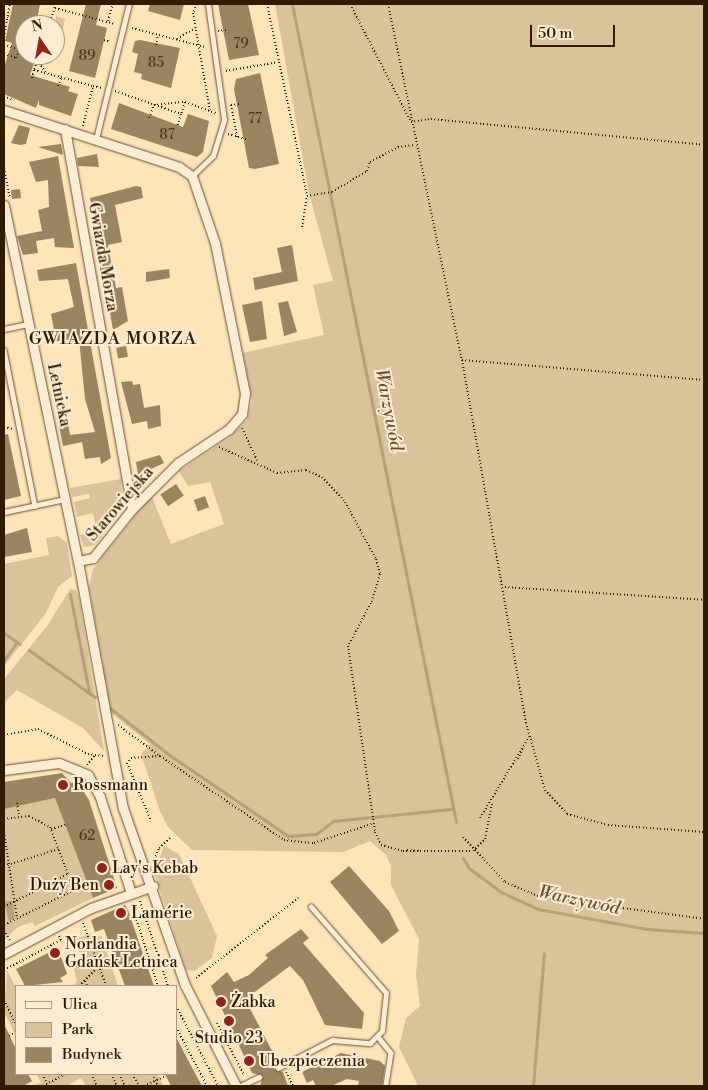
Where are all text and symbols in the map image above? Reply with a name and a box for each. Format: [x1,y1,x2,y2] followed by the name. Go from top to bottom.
[15,15,65,65] north arrow
[533,15,618,47] scale bar
[30,16,44,36] text: N
[538,24,572,43] text: 50 m
[233,36,249,52] house number: 79
[78,48,96,64] house number: 89
[148,55,164,71] house number: 85
[248,111,262,127] house number: 77
[159,127,175,143] house number: 87
[84,201,122,313] street label: Gwiazda Morza
[27,328,199,350] district label: GWIAZDA MORZA
[43,362,75,428] street label: Letnicka
[369,367,407,453] water label: Warzywód
[82,463,158,545] street label: Starowiejska
[73,775,148,795] place label: Rossmann
[57,779,69,791] marker: Rossmann
[79,828,95,844] house number: 62
[112,858,198,878] place label: Lay's Kebab
[96,862,108,874] marker: Lay's Kebab
[30,875,99,895] place label: Duży Ben
[103,879,115,891] marker: Duży Ben
[536,882,622,920] water label: Warzywód
[131,903,192,923] place label: Lamérie
[115,907,127,919] marker: Lamérie
[65,934,177,972] place label: Norlandia Gdańsk Letnica
[49,947,61,959] marker: Norlandia Gdańsk Letnica
[15,985,178,1075] legend
[231,992,276,1012] place label: Żabka
[62,995,98,1014] text: Ulica
[215,996,227,1008] marker: Żabka
[223,1015,235,1027] marker: Studio 23
[62,1020,93,1039] text: Park
[195,1028,263,1048] place label: Studio 23
[62,1045,121,1064] text: Budynek
[259,1051,365,1071] place label: Ubezpieczenia
[243,1055,255,1067] marker: Ubezpieczenia

